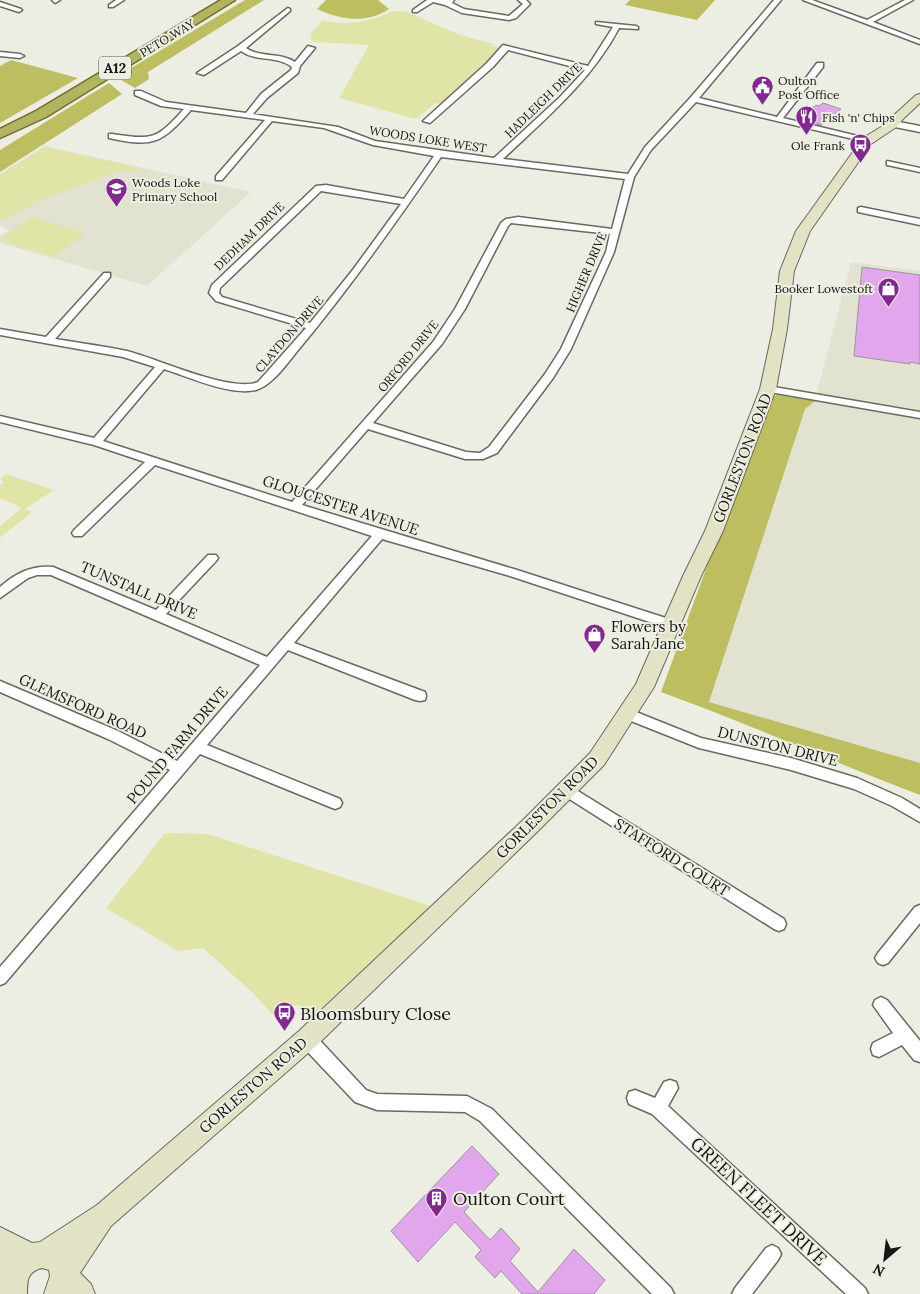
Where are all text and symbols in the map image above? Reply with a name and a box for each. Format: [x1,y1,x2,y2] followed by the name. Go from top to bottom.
[137,16,197,60] street label: PETO WAY
[99,56,131,80] road number: A12
[501,59,585,141] street label: HADLEIGH DRIVE
[778,73,840,102] place label: Oulton Post Office
[750,75,774,106] public building icon: Oulton Post Office
[794,105,818,136] restaurant icon: Fish 'n' Chips
[822,110,895,125] place label: Fish 'n' Chips
[368,122,488,156] street label: WOODS LOKE WEST
[849,133,873,164] bus stop icon: Ole Frank
[791,138,846,153] place label: Ole Frank
[132,175,217,204] place label: Woods Loke Primary School
[104,177,128,208] school or university icon: Woods Loke Primary School
[211,199,287,273] street label: DEDHAM DRIVE
[562,230,610,314] street label: HIGHER DRIVE
[877,276,901,307] shop icon: Booker Lowestoft
[774,281,873,296] place label: Booker Lowestoft
[252,293,326,375] street label: CLAYDON DRIVE
[374,317,442,395] street label: ORFORD DRIVE
[709,390,775,526] street label: GORLESTON ROAD
[260,471,422,539] street label: GLOUCESTER AVENUE
[78,557,200,623] street label: TUNSTALL DRIVE
[611,617,686,653] place label: Flowers by Sarah Jane
[583,623,607,654] shop icon: Flowers by Sarah Jane
[16,669,150,743] street label: GLEMSFORD ROAD
[122,682,232,808] street label: POUND FARM DRIVE
[716,722,840,770] street label: DUNSTON DRIVE
[492,752,602,862] street label: GORLESTON ROAD
[611,814,734,900] street label: STAFFORD COURT
[272,1001,296,1032] bus stop icon: Bloomsbury Close
[300,1002,451,1025] place label: Bloomsbury Close
[195,1033,311,1137] street label: GORLESTON ROAD
[686,1132,832,1270] street label: GREEN FLEET DRIVE
[425,1186,449,1217] building icon: Oulton Court
[453,1187,565,1210] place label: Oulton Court
[860,1234,910,1284] north arrow
[870,1260,888,1281] text: N

